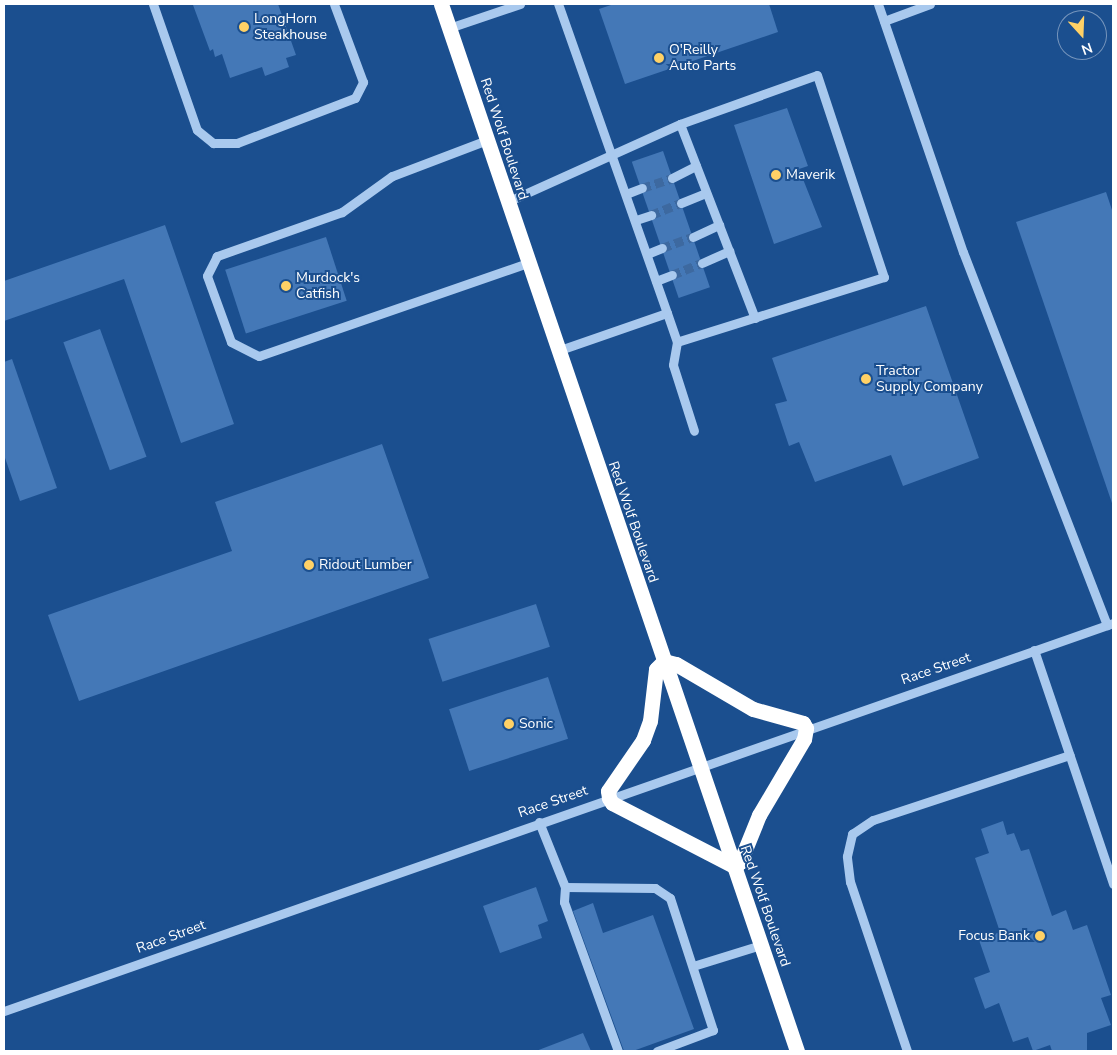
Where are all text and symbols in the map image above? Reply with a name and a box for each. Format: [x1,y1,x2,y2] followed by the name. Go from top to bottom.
[1057,10,1107,60] north arrow
[254,11,327,44] place label: LongHorn Steakhouse
[238,21,250,33] marker: LongHorn Steakhouse
[1079,38,1095,59] text: N
[669,42,736,74] place label: O'Reilly Auto Parts
[653,52,665,64] marker: O'Reilly Auto Parts
[476,76,532,202] street label: Red Wolf Boulevard
[786,167,835,183] place label: Maverik
[770,169,782,181] marker: Maverik
[296,270,360,302] place label: Murdock's Catfish
[280,280,292,292] marker: Murdock's Catfish
[876,363,983,396] place label: Tractor Supply Company
[860,373,872,385] marker: Tractor Supply Company
[604,459,662,585] street label: Red Wolf Boulevard
[319,557,412,573] place label: Ridout Lumber
[303,559,315,571] marker: Ridout Lumber
[899,649,973,689] street label: Race Street
[519,716,553,732] place label: Sonic
[503,718,515,730] marker: Sonic
[516,782,590,822] street label: Race Street
[736,843,794,969] street label: Red Wolf Boulevard
[134,917,208,957] street label: Race Street
[958,928,1030,944] place label: Focus Bank
[1034,930,1046,942] marker: Focus Bank

